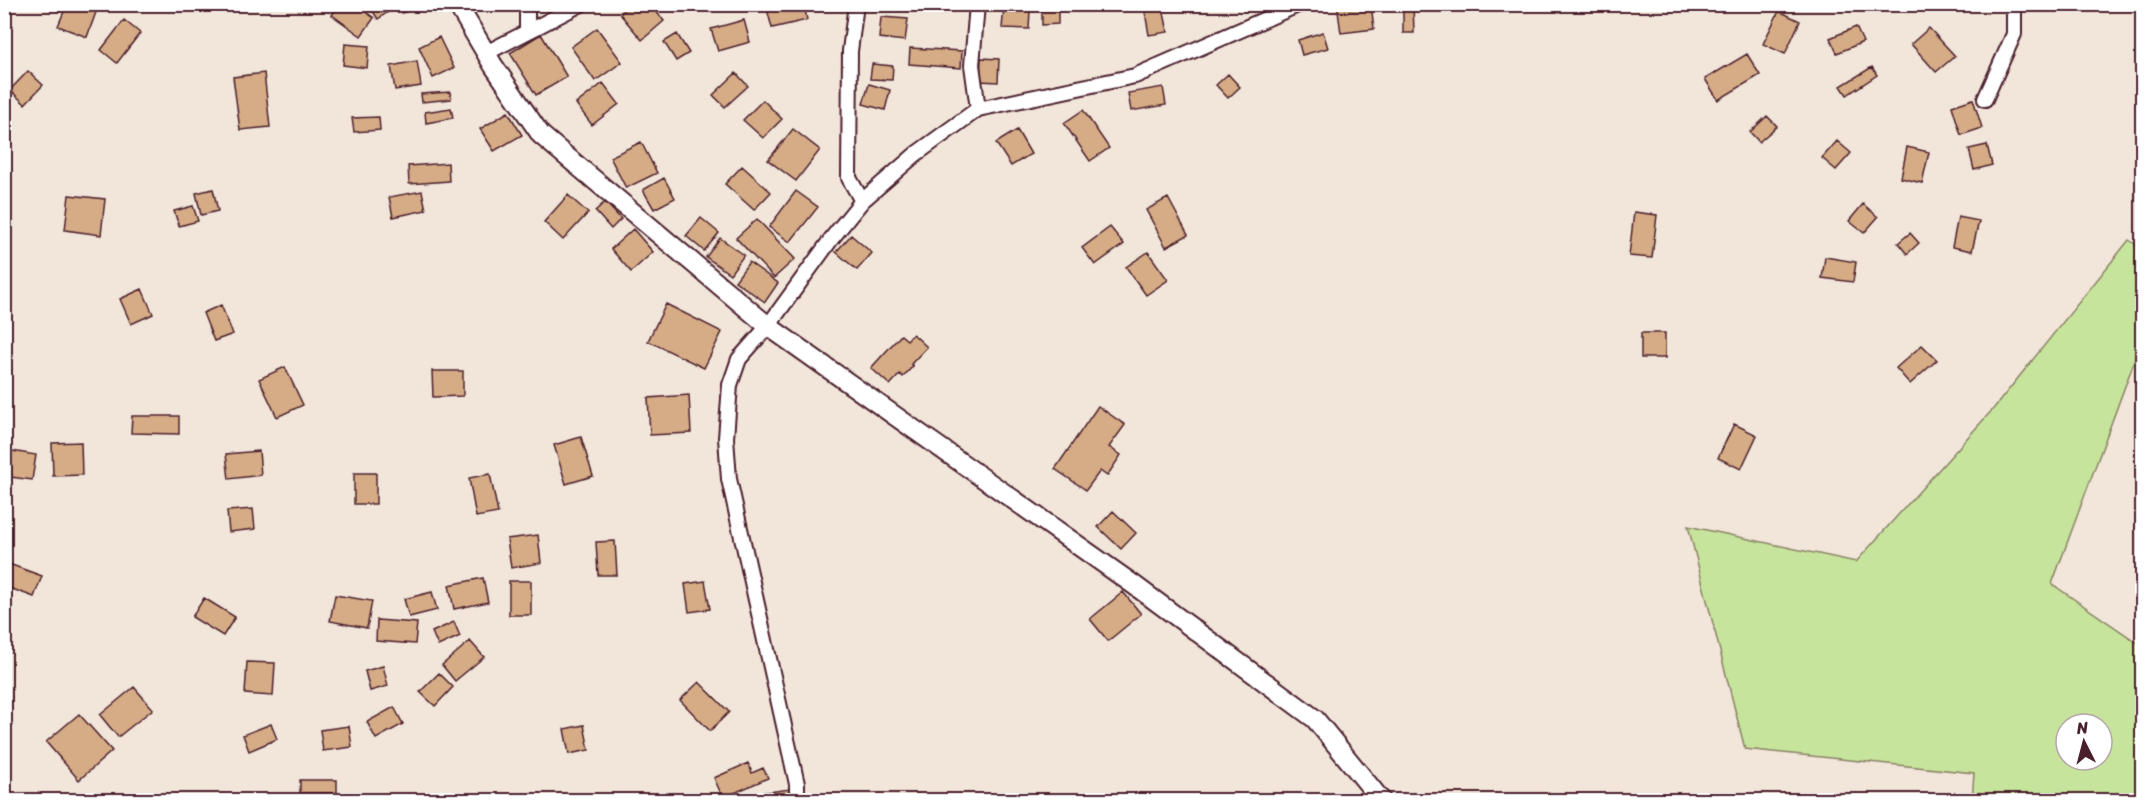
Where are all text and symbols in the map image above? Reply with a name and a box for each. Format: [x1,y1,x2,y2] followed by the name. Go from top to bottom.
[2054,712,2114,772] north arrow
[2074,712,2090,743] text: N

